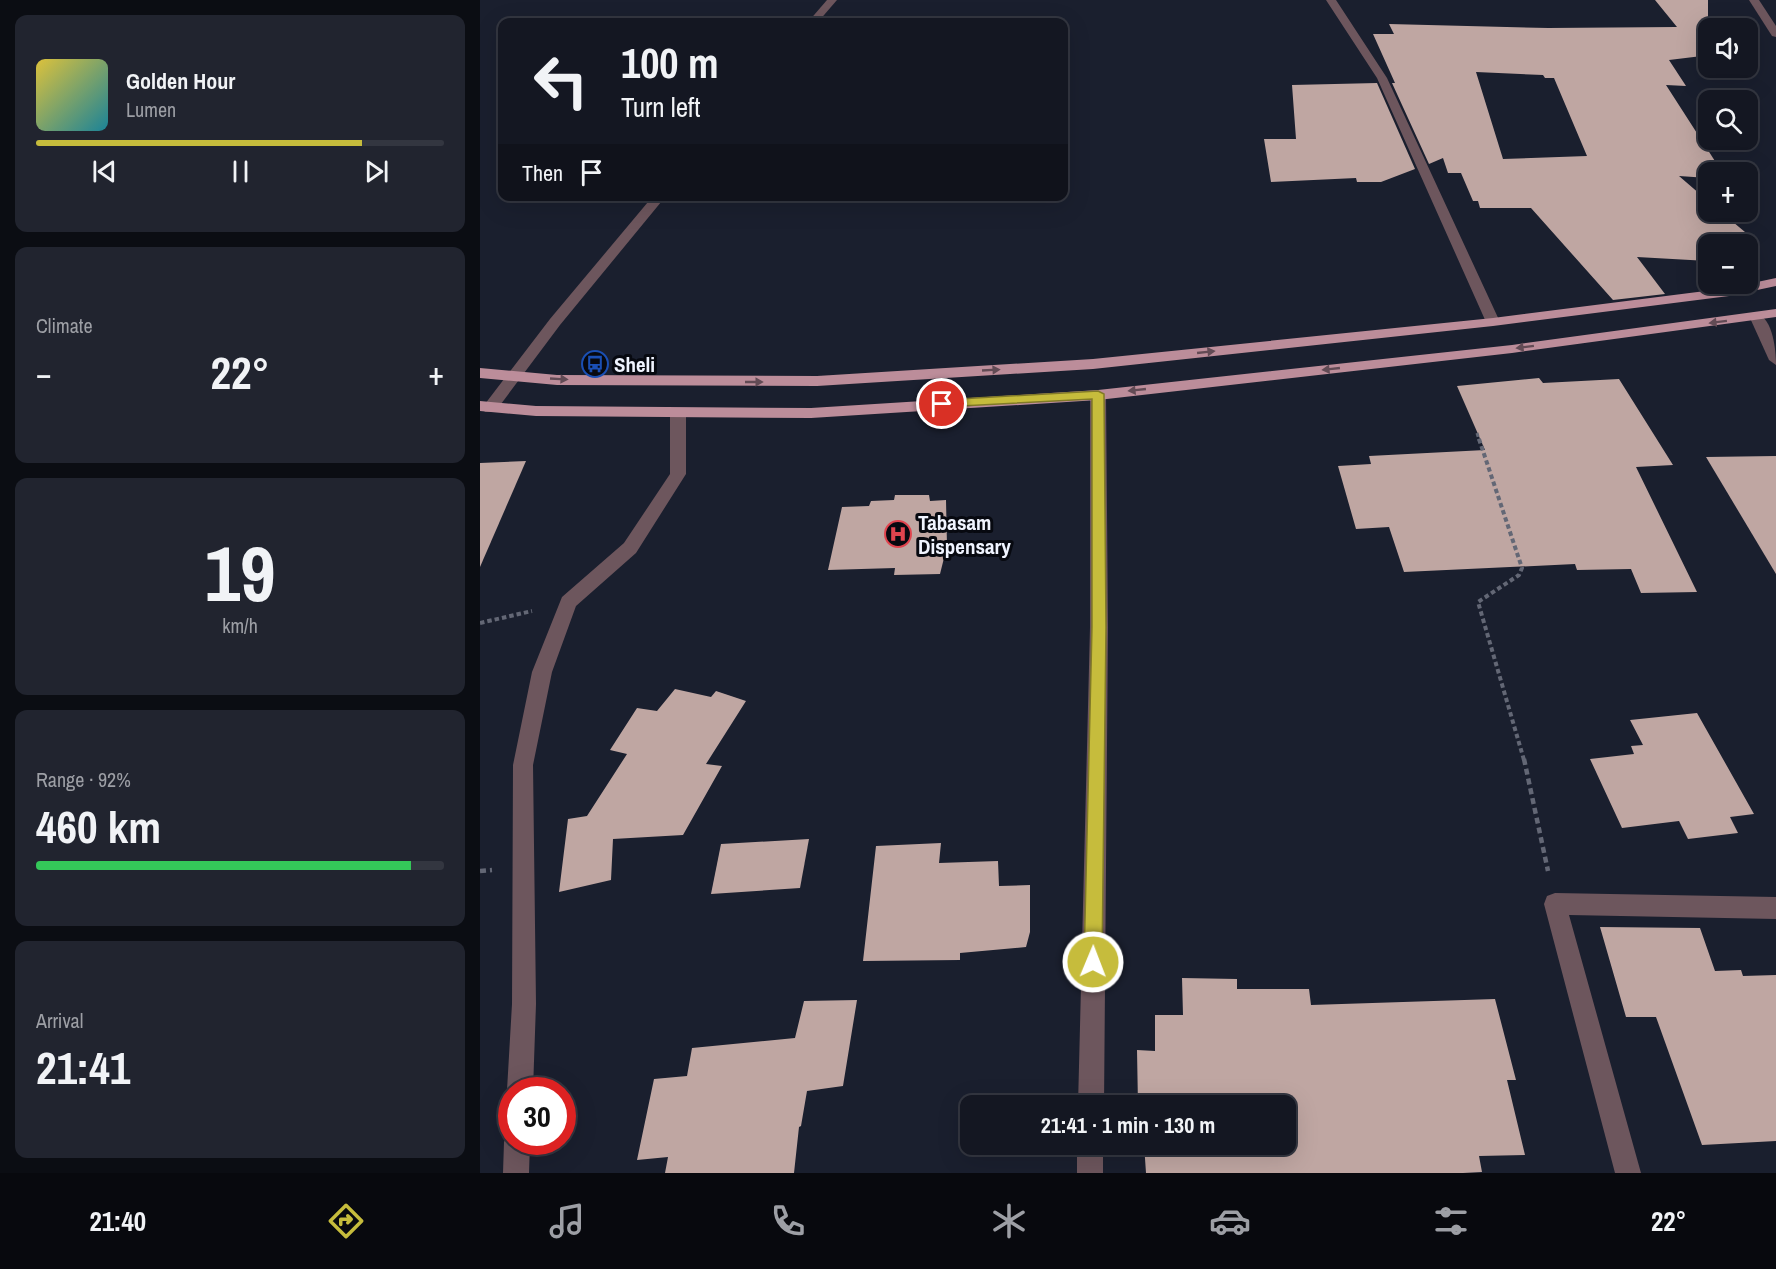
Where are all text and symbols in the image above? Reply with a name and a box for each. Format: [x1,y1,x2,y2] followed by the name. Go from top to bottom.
[1698,18,1758,294] map controls
[1698,18,1758,78] button: sound
[621,35,719,91] text: 100 m
[522,42,600,120] icon: left
[126,66,235,96] text: Golden Hour
[621,89,700,125] text: Turn left
[1698,90,1758,150] button: search
[126,96,176,123] text: Lumen
[88,155,121,188] icon: previous
[224,155,257,188] icon: pause
[360,155,393,188] icon: next
[575,156,608,189] icon: arrive
[522,158,563,188] text: Then
[1698,162,1758,222] button: +
[1698,234,1758,294] button: −
[36,312,93,339] text: Climate
[1709,318,1728,327] one-way arrow
[210,342,270,403] text: 22°
[1515,343,1534,352] one-way arrow
[1197,347,1216,357] one-way arrow
[580,349,610,379] bus stop icon: Sheli
[614,350,655,379] place label: Sheli
[36,351,52,395] text: −
[428,351,444,395] text: +
[1321,364,1340,374] one-way arrow
[981,365,1000,374] one-way arrow
[550,375,569,384] one-way arrow
[745,377,764,387] one-way arrow
[916,378,967,429] pin
[1128,385,1147,395] one-way arrow
[925,387,958,420] icon: arrive
[918,508,1011,561] place label: Tabasam Dispensary
[883,519,913,549] hospital icon: Tabasam Dispensary
[204,520,276,625] text: 19
[222,612,258,639] text: km/h
[36,766,131,793] text: Range · 92%
[36,796,161,857] text: 460 km
[1061,930,1125,994] position arrow
[36,1007,83,1034] text: Arrival
[36,1037,130,1098] text: 21:41
[498,1077,576,1155] speed limit sign: 30
[1041,1110,1215,1140] text: 21:41 · 1 min · 130 m
[325,1200,367,1242] icon: directions
[546,1200,588,1242] icon: music
[767,1200,809,1242] icon: phone
[988,1200,1030,1242] icon: climate
[1209,1200,1251,1242] icon: car
[1430,1200,1472,1242] icon: filters
[89,1203,146,1239] text: 21:40
[1651,1203,1686,1239] text: 22°

